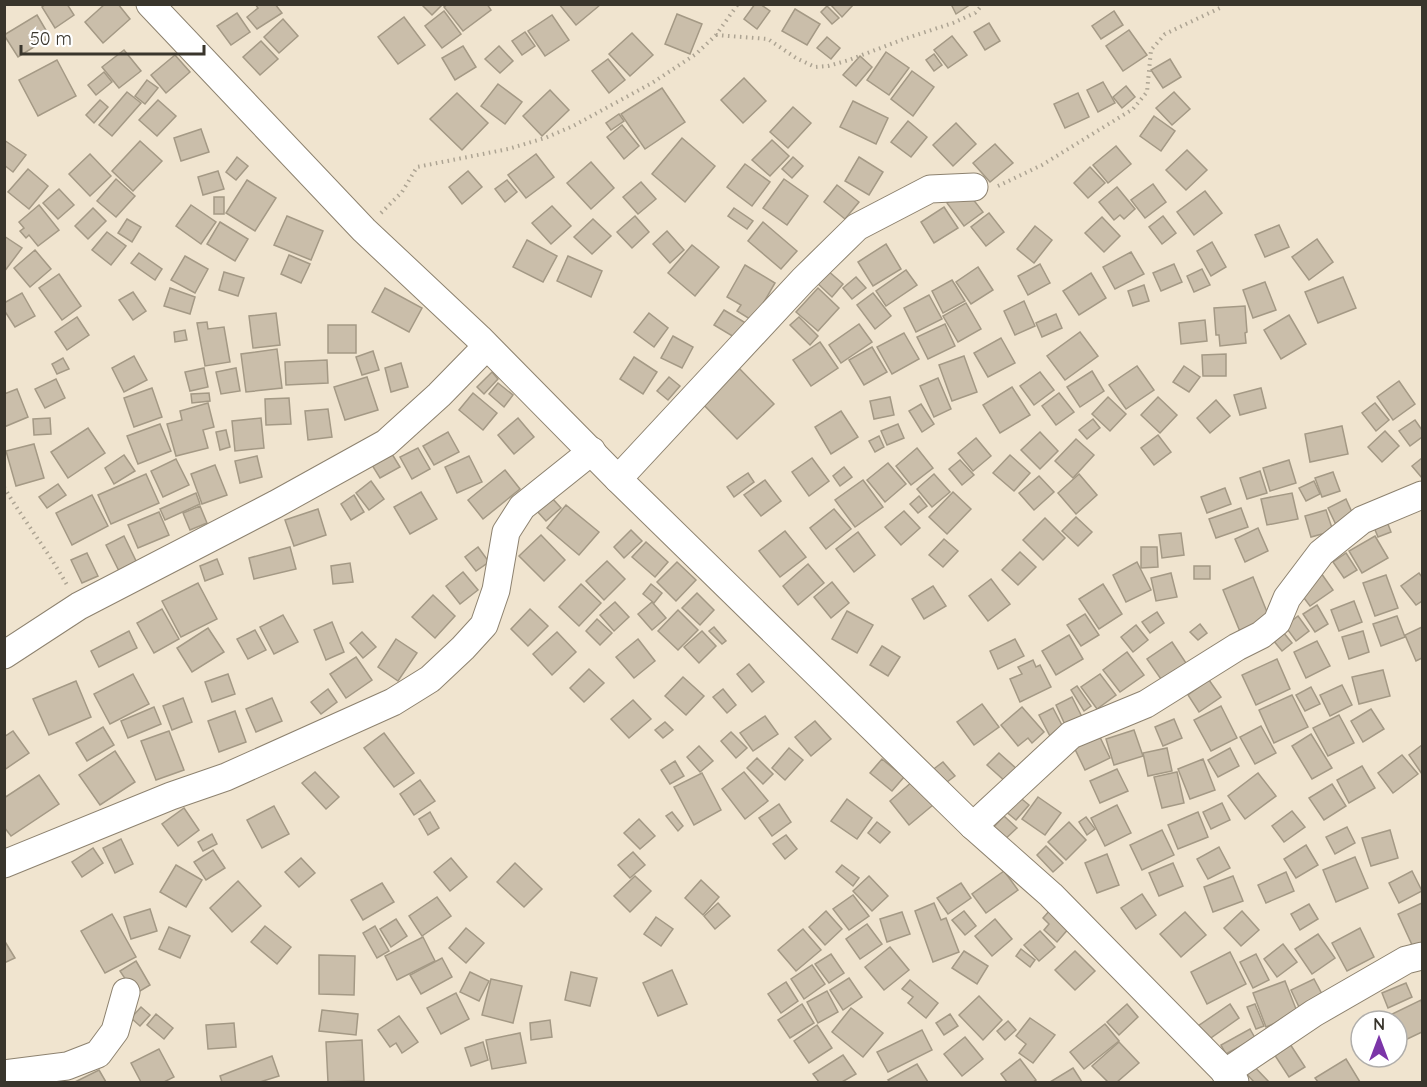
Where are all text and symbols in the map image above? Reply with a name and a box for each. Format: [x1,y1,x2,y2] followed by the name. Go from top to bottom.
[21,18,204,56] scale bar
[30,27,72,50] text: 50 m
[1349,1009,1409,1069] north arrow
[1373,1014,1385,1034] text: N

